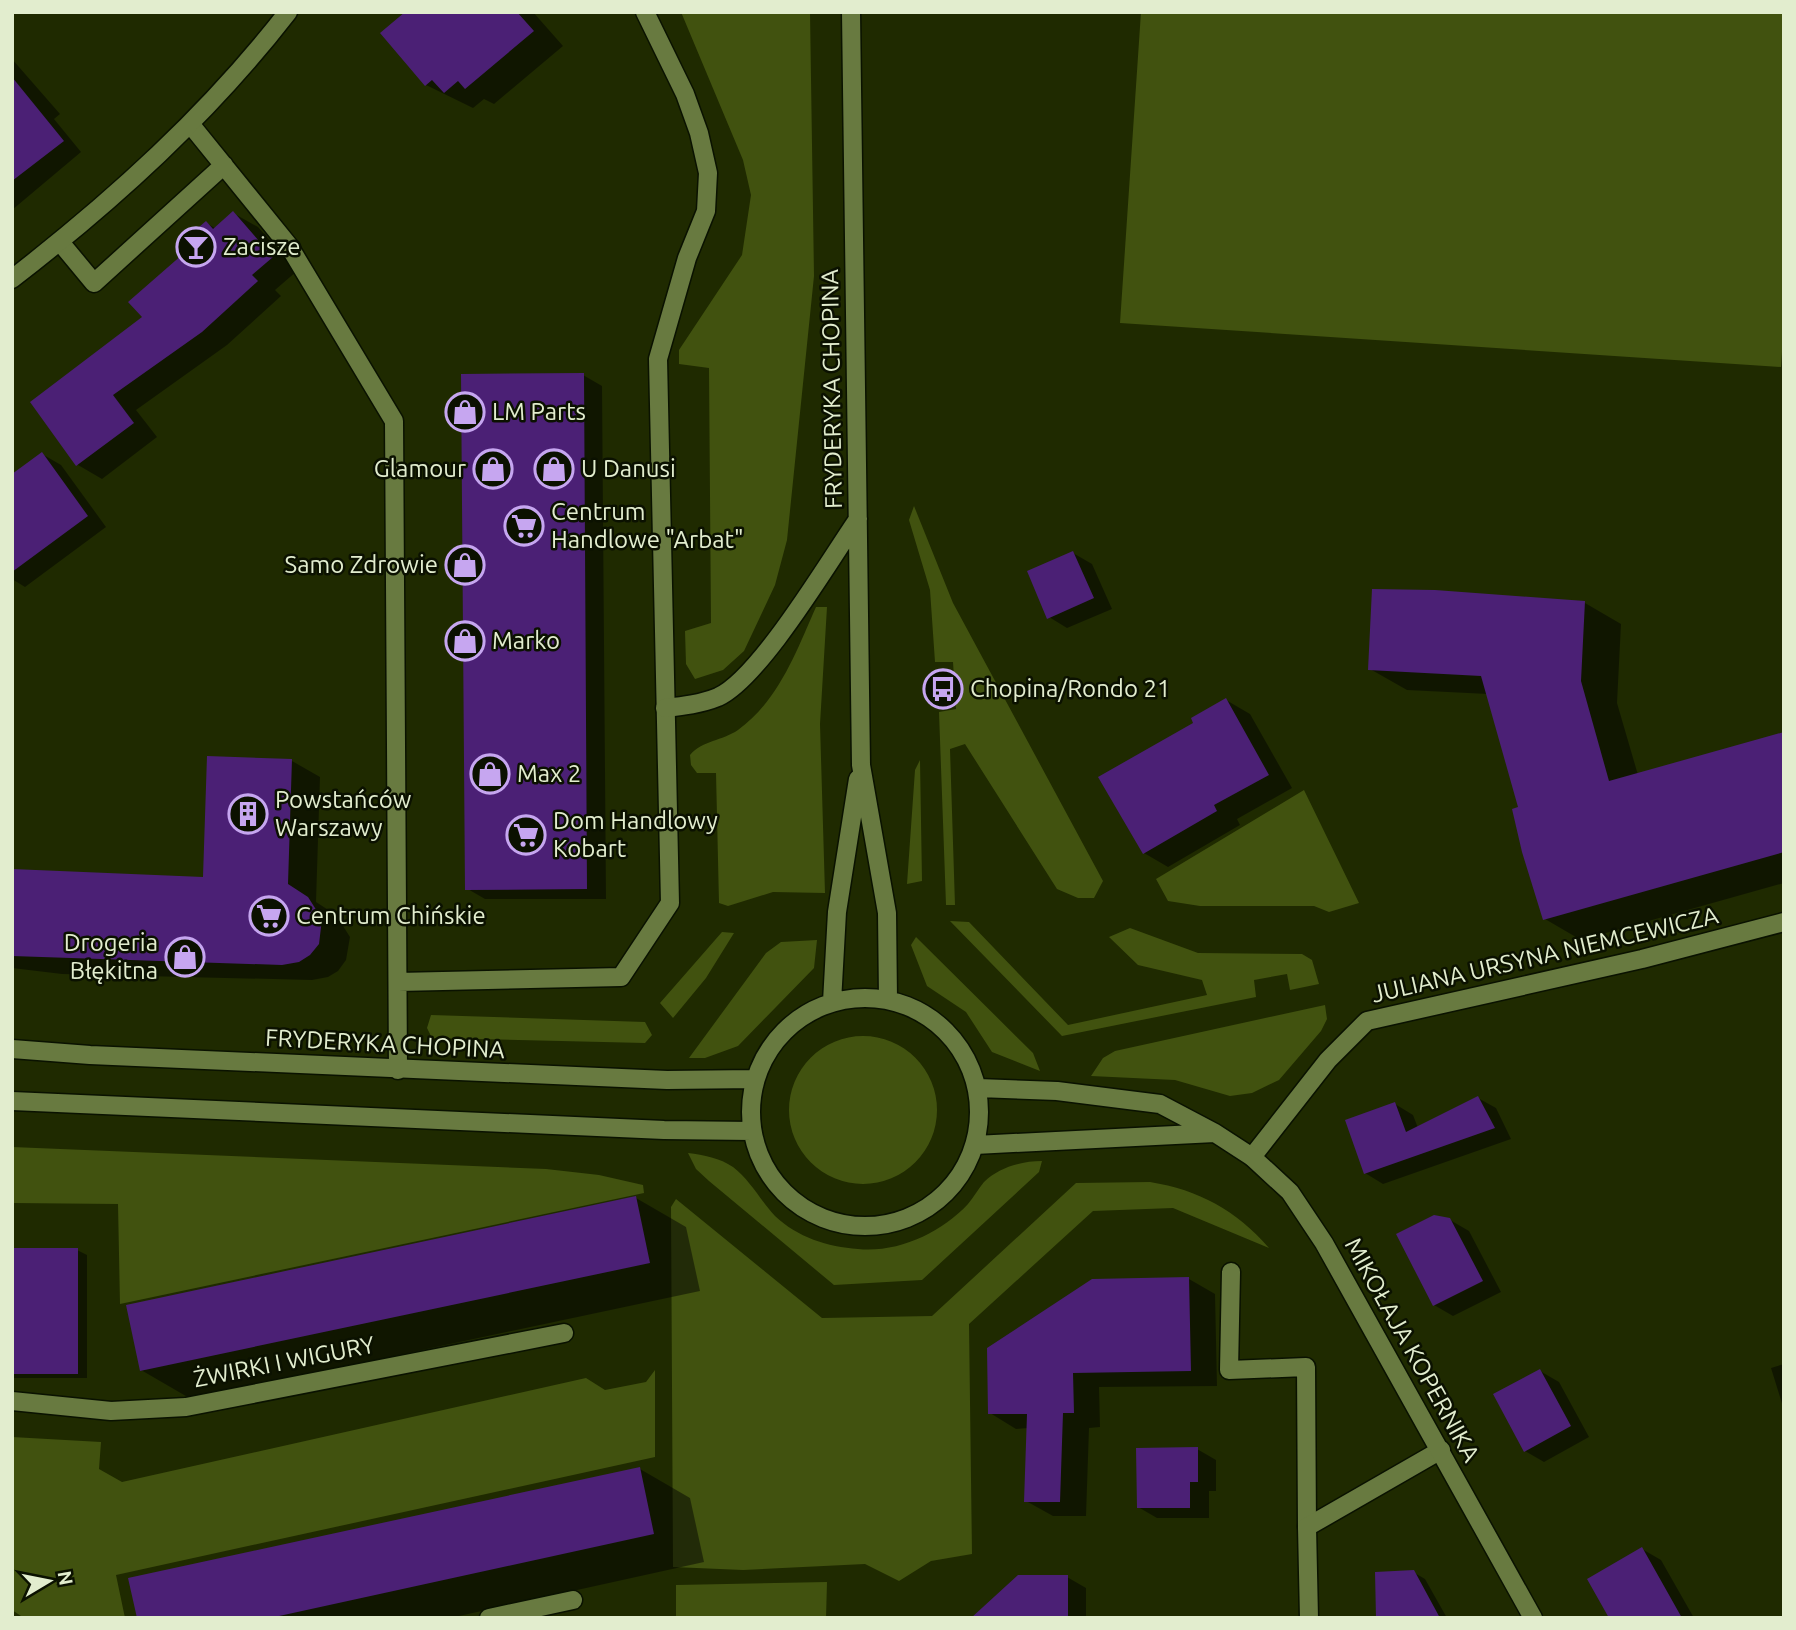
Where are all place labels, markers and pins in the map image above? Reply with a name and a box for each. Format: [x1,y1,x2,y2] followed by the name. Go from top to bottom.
[175,226,217,268] bar icon: Zacisze
[223,233,300,260] place label: Zacisze
[444,391,486,433] shop icon: LM Parts
[492,398,586,425] place label: LM Parts
[472,448,514,490] shop icon: Glamour
[533,448,575,490] shop icon: U Danusi
[374,455,466,482] place label: Glamour
[581,455,676,482] place label: U Danusi
[551,498,744,553] place label: Centrum Handlowe "Arbat"
[503,505,545,547] supermarket icon: Centrum Handlowe "Arbat"
[444,544,486,586] shop icon: Samo Zdrowie
[285,551,438,578] place label: Samo Zdrowie
[444,620,486,662] shop icon: Marko
[492,627,560,654] place label: Marko
[922,668,964,710] bus stop icon: Chopina/Rondo 21
[970,675,1171,702] place label: Chopina/Rondo 21
[469,753,511,795] shop icon: Max 2
[517,760,581,787] place label: Max 2
[275,786,412,841] place label: Powstańców Warszawy
[227,793,269,835] building icon: Powstańców Warszawy
[553,807,718,862] place label: Dom Handlowy Kobart
[505,814,547,856] supermarket icon: Dom Handlowy Kobart
[248,895,290,937] supermarket icon: Centrum Chińskie
[296,902,486,929] place label: Centrum Chińskie
[64,929,158,984] place label: Drogeria Błękitna
[164,936,206,978] shop icon: Drogeria Błękitna

